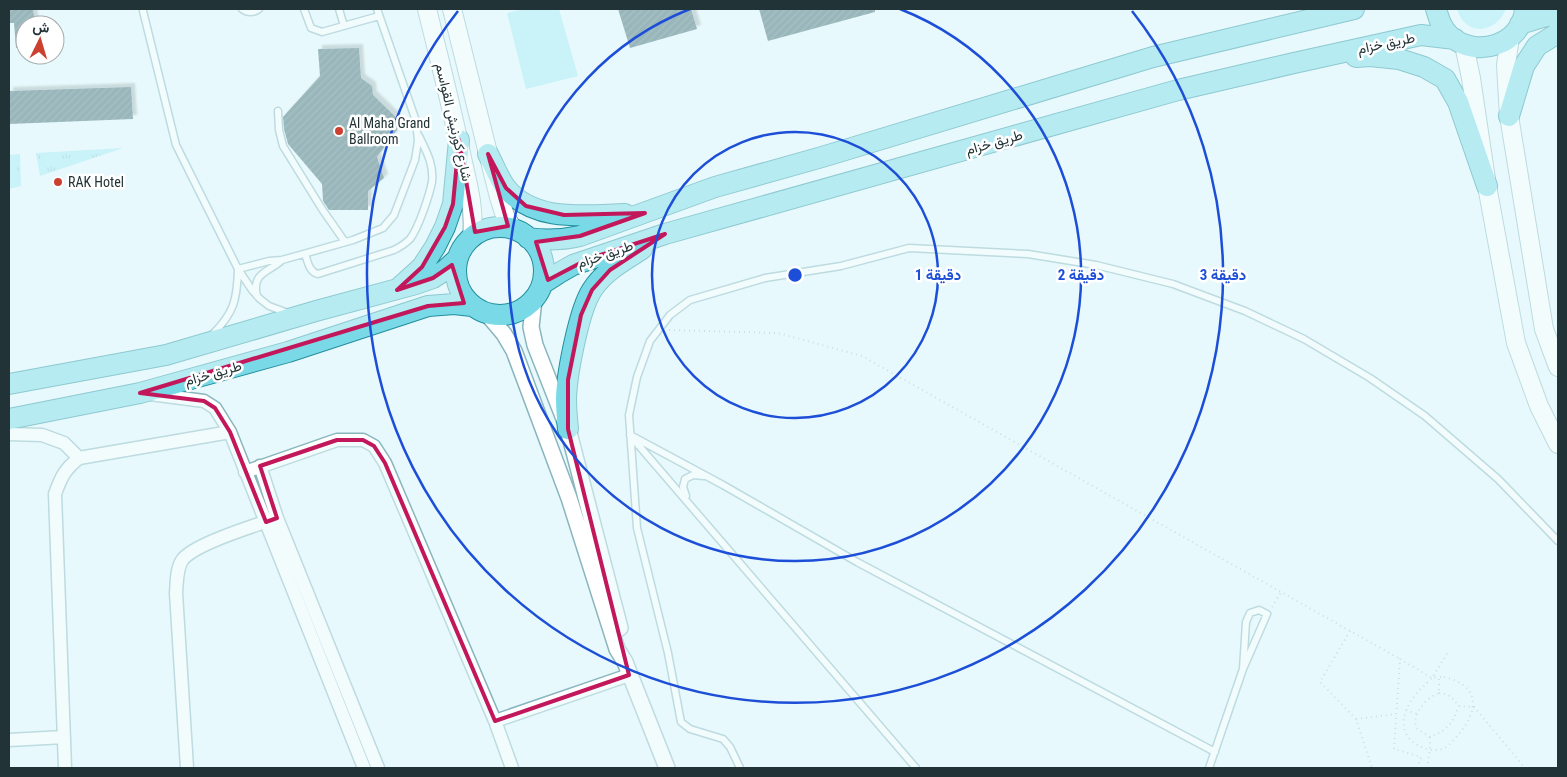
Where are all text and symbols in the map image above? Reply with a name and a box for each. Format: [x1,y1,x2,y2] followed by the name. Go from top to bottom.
[15,15,65,65] north arrow
[32,18,50,37] text: ش
[1356,29,1416,58] street label: طريق خزام
[430,61,475,183] street label: شارع كورنيش القواسم
[349,115,430,147] place label: Al Maha Grand Ballroom
[333,125,345,137] marker: Al Maha Grand Ballroom
[964,126,1025,159] street label: طريق خزام
[68,174,124,190] place label: RAK Hotel
[52,176,64,188] marker: RAK Hotel
[575,237,635,272] street label: طريق خزام
[786,266,804,284] centre of rings
[915,266,961,284] text: 1 دقيقة
[1058,266,1104,284] text: 2 دقيقة
[1200,266,1246,284] text: 3 دقيقة
[183,357,244,390] street label: طريق خزام

